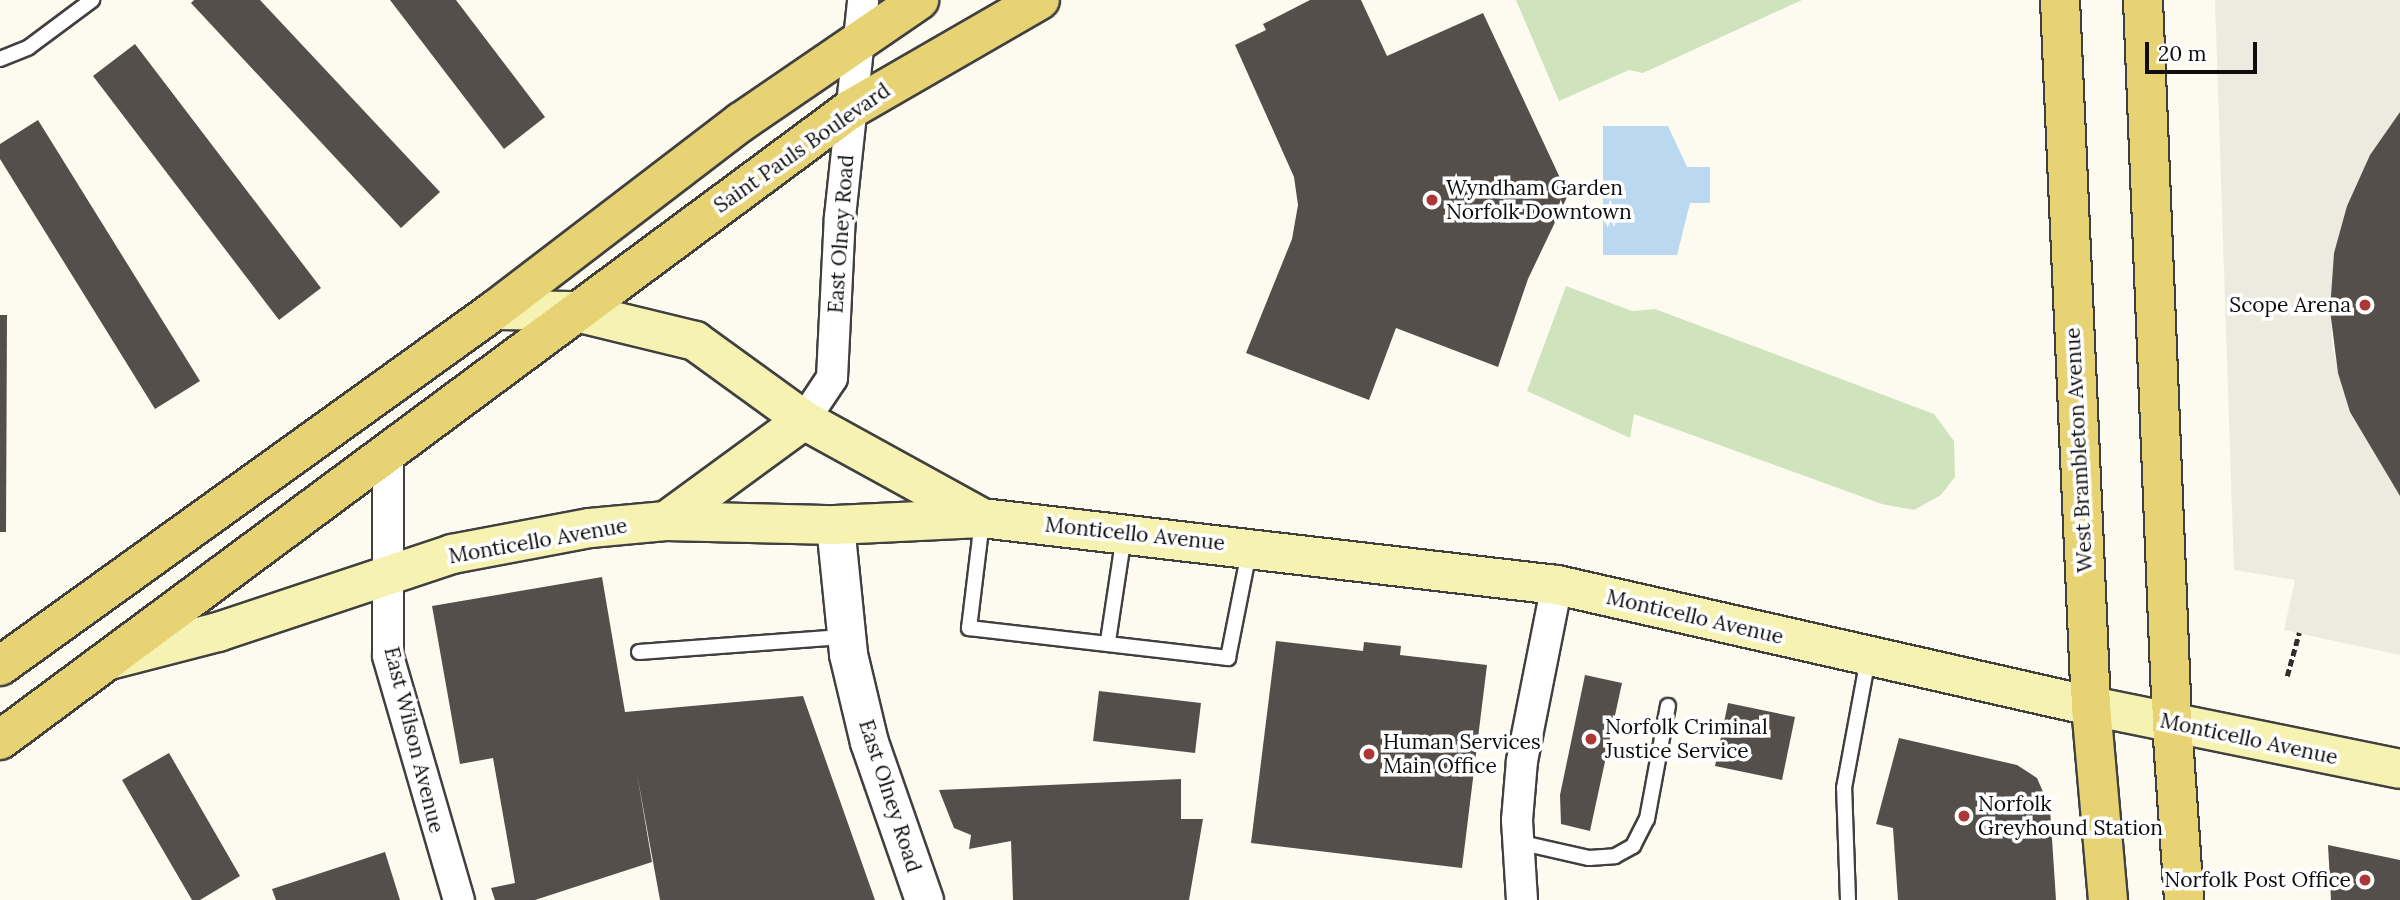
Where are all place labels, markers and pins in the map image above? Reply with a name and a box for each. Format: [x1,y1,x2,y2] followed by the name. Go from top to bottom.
[1446,175,1632,225] place label: Wyndham Garden Norfolk Downtown
[1424,192,1440,208] marker: Wyndham Garden Norfolk Downtown
[2229,292,2351,318] place label: Scope Arena
[2357,297,2373,313] marker: Scope Arena
[1605,714,1768,764] place label: Norfolk Criminal Justice Service
[1383,729,1541,779] place label: Human Services Main Office
[1583,731,1599,747] marker: Norfolk Criminal Justice Service
[1361,746,1377,762] marker: Human Services Main Office
[1978,791,2163,841] place label: Norfolk Greyhound Station
[1956,808,1972,824] marker: Norfolk Greyhound Station
[2164,867,2351,893] place label: Norfolk Post Office
[2357,872,2373,888] marker: Norfolk Post Office

